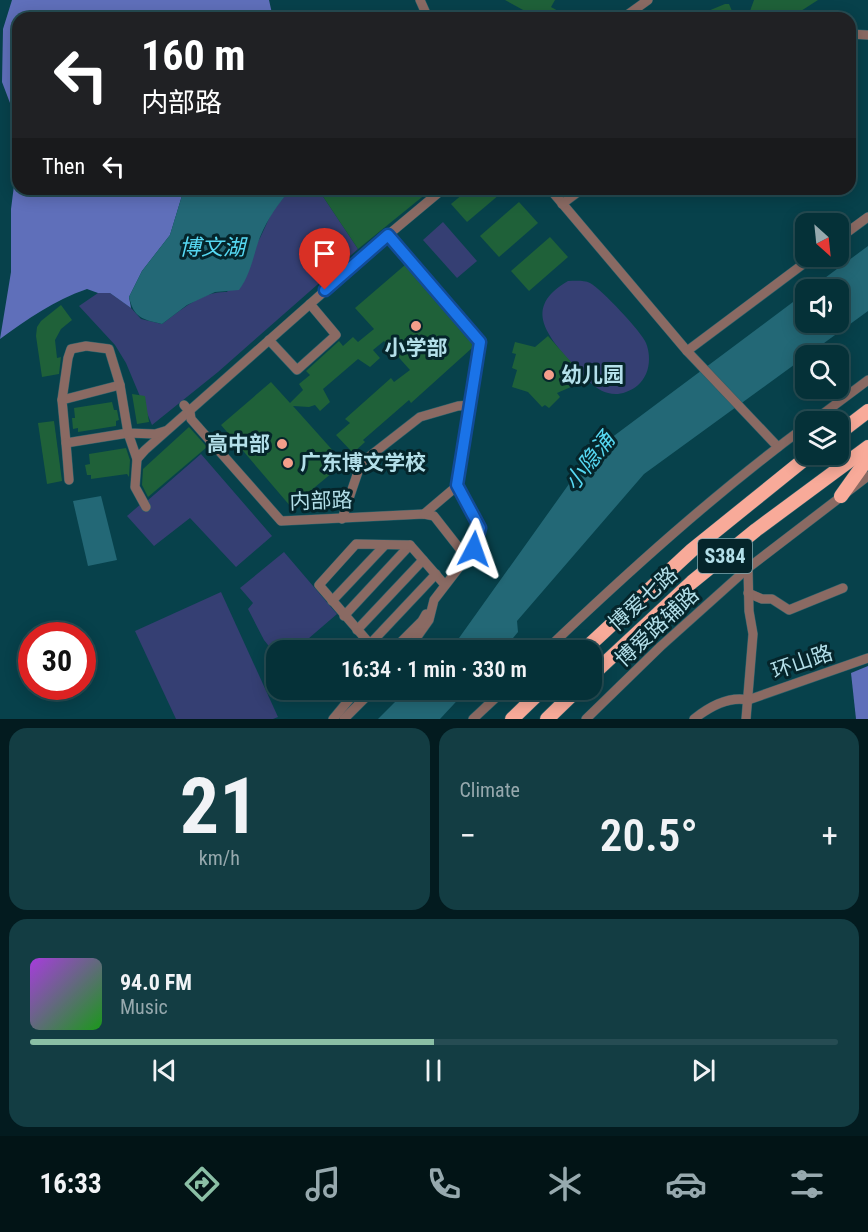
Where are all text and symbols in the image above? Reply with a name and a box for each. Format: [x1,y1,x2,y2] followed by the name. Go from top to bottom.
[141,31,246,80] text: 160 m
[42,36,120,114] icon: left
[141,87,222,119] text: 内部路
[97,150,130,183] icon: left
[42,154,85,179] text: Then
[795,213,849,267] north arrow
[795,213,849,465] map controls
[299,228,350,290] pin
[179,235,248,260] water label: 博文湖
[308,237,341,270] icon: arrive
[795,279,849,333] button: sound
[409,319,423,333] marker: 小学部
[385,336,448,360] place label: 小学部
[795,345,849,399] button: search
[561,363,624,387] place label: 幼儿园
[542,368,556,382] marker: 幼儿园
[795,411,849,465] button: layers
[559,425,621,495] water label: 小隐涌
[207,432,270,456] place label: 高中部
[275,437,289,451] marker: 高中部
[300,451,426,475] place label: 广东博文学校
[281,456,295,470] marker: 广东博文学校
[289,488,353,514] street label: 内部路
[442,517,506,581] position arrow
[698,539,752,573] road number: S384
[604,562,682,636] street label: 博爱七路
[610,582,704,672] street label: 博爱路辅路
[18,622,96,700] speed limit sign: 30
[768,640,836,684] street label: 环山路
[341,657,527,682] text: 16:34 · 1 min · 330 m
[180,761,259,852] text: 21
[460,778,520,802] text: Climate
[600,809,698,862] text: 20.5°
[460,816,476,855] text: −
[822,816,838,855] text: +
[199,846,240,870] text: km/h
[120,970,192,995] text: 94.0 FM
[120,995,168,1019] text: Music
[148,1054,181,1087] icon: previous
[417,1054,450,1087] icon: pause
[687,1054,720,1087] icon: next
[181,1163,223,1205] icon: directions
[302,1163,344,1205] icon: music
[423,1163,465,1205] icon: phone
[544,1163,586,1205] icon: climate
[665,1163,707,1205] icon: car
[786,1163,828,1205] icon: filters
[40,1168,102,1200] text: 16:33

